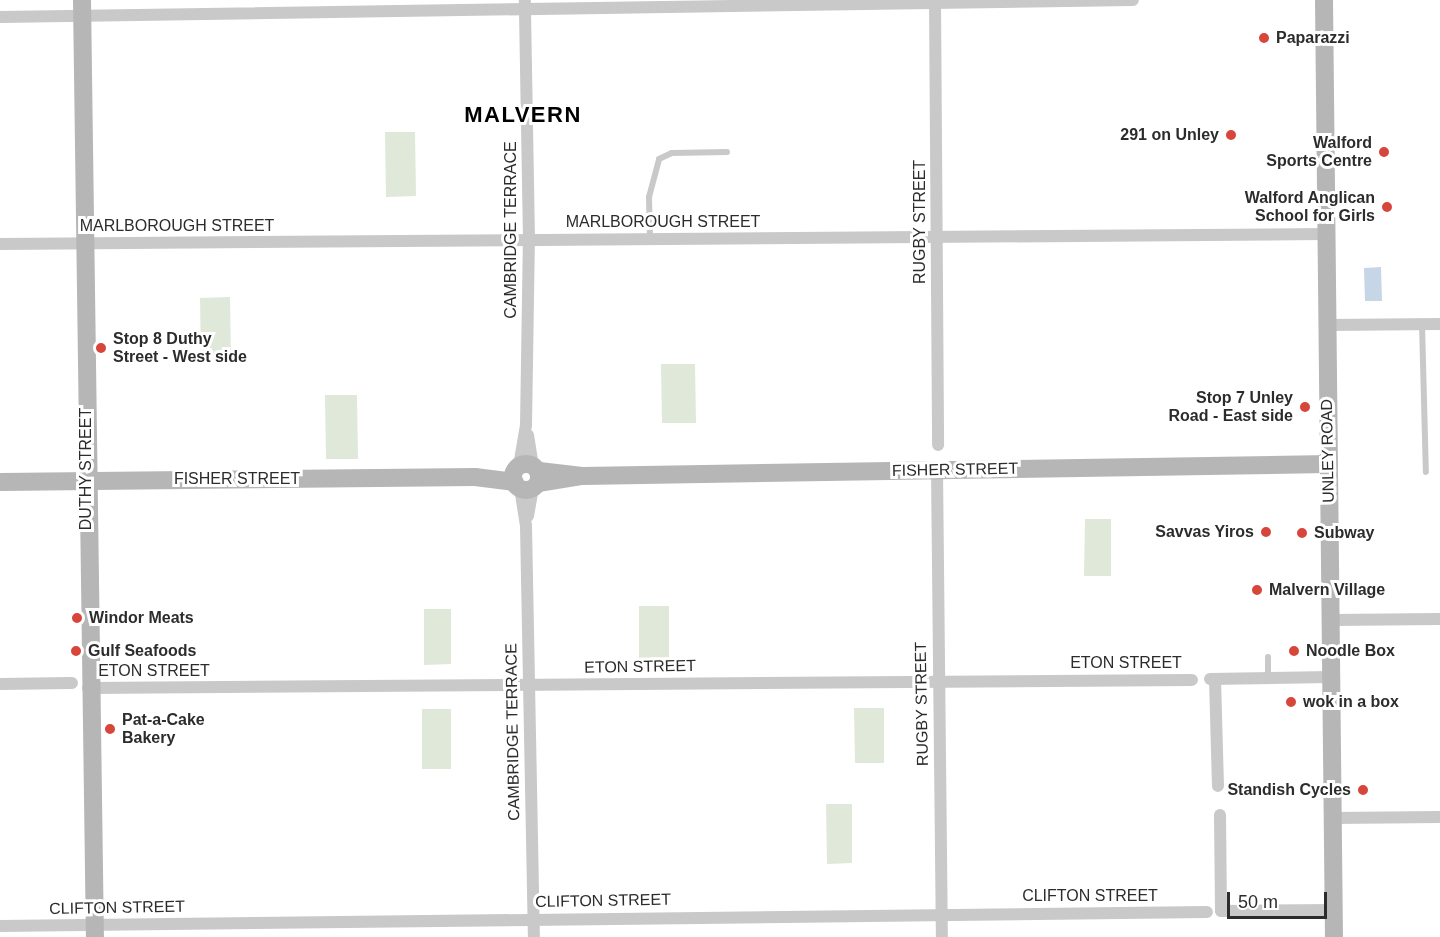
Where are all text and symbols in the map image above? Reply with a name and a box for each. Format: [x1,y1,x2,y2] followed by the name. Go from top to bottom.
[1276,28,1350,48] place label: Paparazzi
[1257,31,1271,45] marker: Paparazzi
[464,102,582,128] district label: MALVERN
[1120,125,1219,145] place label: 291 on Unley
[1224,128,1238,142] marker: 291 on Unley
[1266,133,1372,171] place label: Walford Sports Centre
[501,141,521,319] street label: CAMBRIDGE TERRACE
[1377,145,1391,159] marker: Walford Sports Centre
[910,160,930,284] street label: RUGBY STREET
[1244,188,1375,226] place label: Walford Anglican School for Girls
[1380,200,1394,214] marker: Walford Anglican School for Girls
[566,212,760,232] street label: MARLBOROUGH STREET
[80,216,274,236] street label: MARLBOROUGH STREET
[113,329,247,367] place label: Stop 8 Duthy Street - West side
[94,341,108,355] marker: Stop 8 Duthy Street - West side
[1169,388,1293,426] place label: Stop 7 Unley Road - East side
[1317,399,1339,503] street label: UNLEY ROAD
[1298,400,1312,414] marker: Stop 7 Unley Road - East side
[76,408,96,530] street label: DUTHY STREET
[892,459,1018,481] street label: FISHER STREET
[174,469,300,489] street label: FISHER STREET
[1155,522,1254,542] place label: Savvas Yiros
[1314,523,1374,543] place label: Subway
[1259,525,1273,539] marker: Savvas Yiros
[1295,526,1309,540] marker: Subway
[1269,580,1385,600] place label: Malvern Village
[1250,583,1264,597] marker: Malvern Village
[89,608,194,628] place label: Windor Meats
[70,611,84,625] marker: Windor Meats
[88,641,196,661] place label: Gulf Seafoods
[1306,641,1395,661] place label: Noodle Box
[911,642,933,766] street label: RUGBY STREET
[502,643,524,821] street label: CAMBRIDGE TERRACE
[69,644,83,658] marker: Gulf Seafoods
[1287,644,1301,658] marker: Noodle Box
[1070,653,1182,673] street label: ETON STREET
[584,656,696,678] street label: ETON STREET
[98,661,210,681] street label: ETON STREET
[1303,692,1399,712] place label: wok in a box
[1284,695,1298,709] marker: wok in a box
[122,710,205,748] place label: Pat-a-Cake Bakery
[103,722,117,736] marker: Pat-a-Cake Bakery
[1227,780,1351,800] place label: Standish Cycles
[1356,783,1370,797] marker: Standish Cycles
[1230,880,1330,918] scale bar
[1022,886,1158,906] street label: CLIFTON STREET
[535,890,671,912] street label: CLIFTON STREET
[1238,892,1278,912] text: 50 m
[49,897,185,919] street label: CLIFTON STREET

